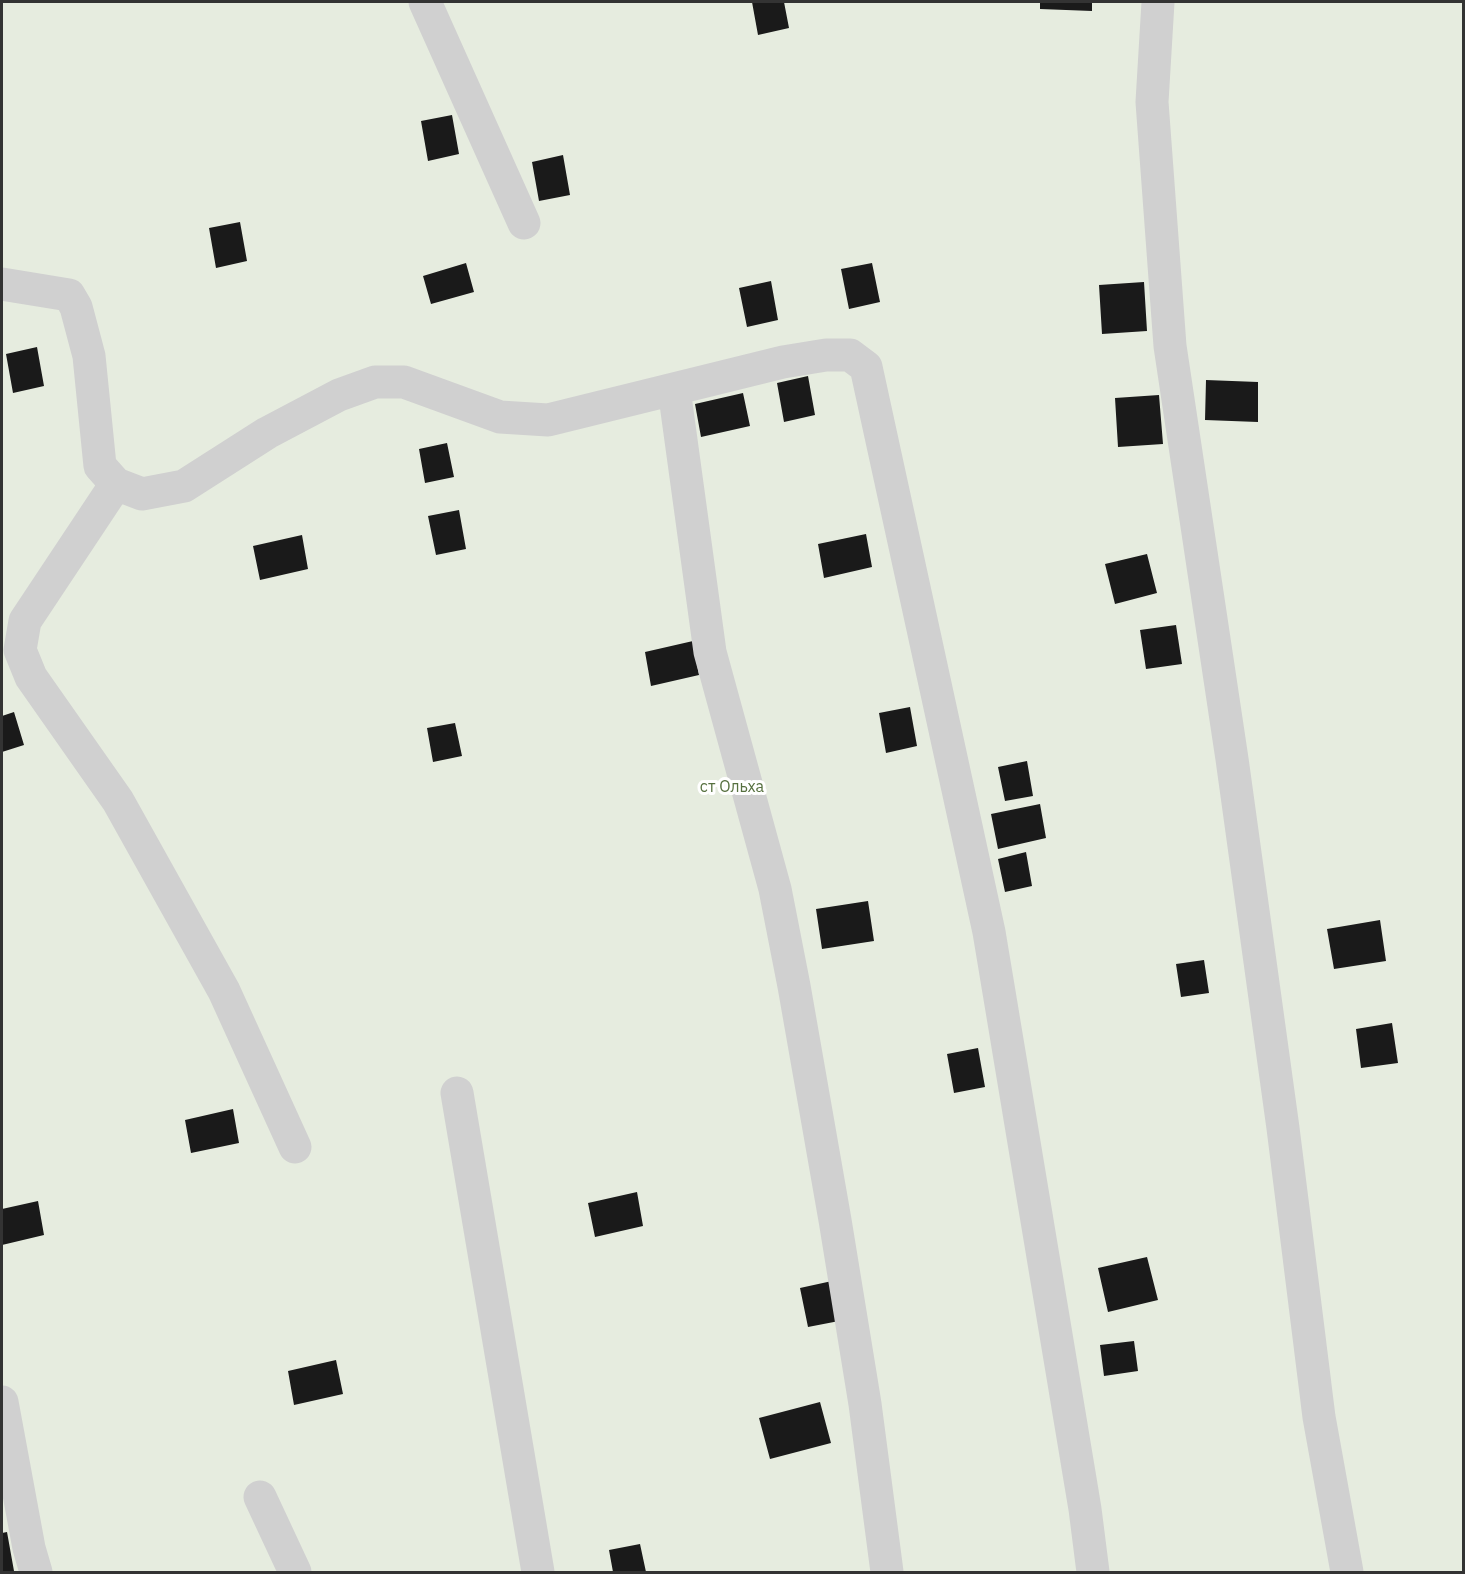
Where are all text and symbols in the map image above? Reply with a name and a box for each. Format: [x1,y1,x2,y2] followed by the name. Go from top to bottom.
[700,777,764,797] park label: ст Ольха

